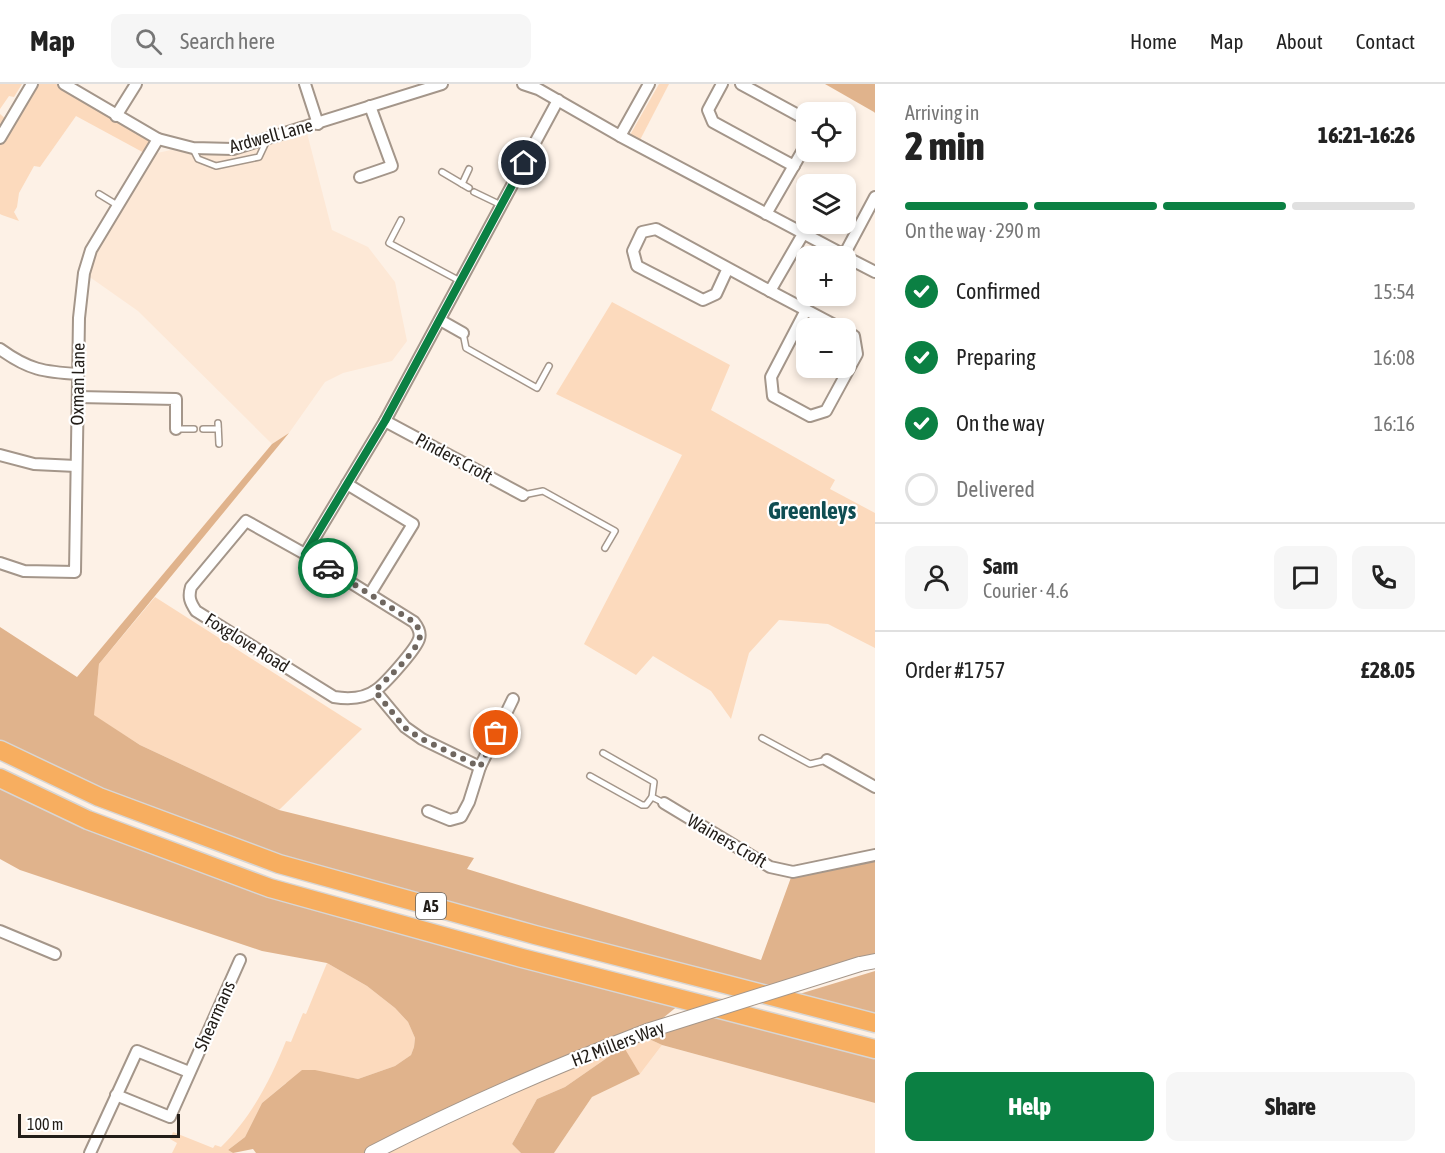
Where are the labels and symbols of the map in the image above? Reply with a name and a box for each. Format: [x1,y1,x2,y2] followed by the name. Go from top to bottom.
[227,114,315,157] street label: Ardwell Lane
[498,137,549,188] pin
[66,343,89,425] street label: Oxman Lane
[412,429,496,487] street label: Pinders Croft
[768,497,857,524] district label: Greenleys
[298,538,358,598] courier
[201,608,293,677] street label: Foxglove Road
[470,707,521,758] pin
[684,809,771,872] street label: Wainers Croft
[416,893,446,919] road number: A5
[190,977,239,1054] street label: Shearmans
[569,1016,667,1071] street label: H2 Millers Way
[18,1111,180,1138] scale bar

